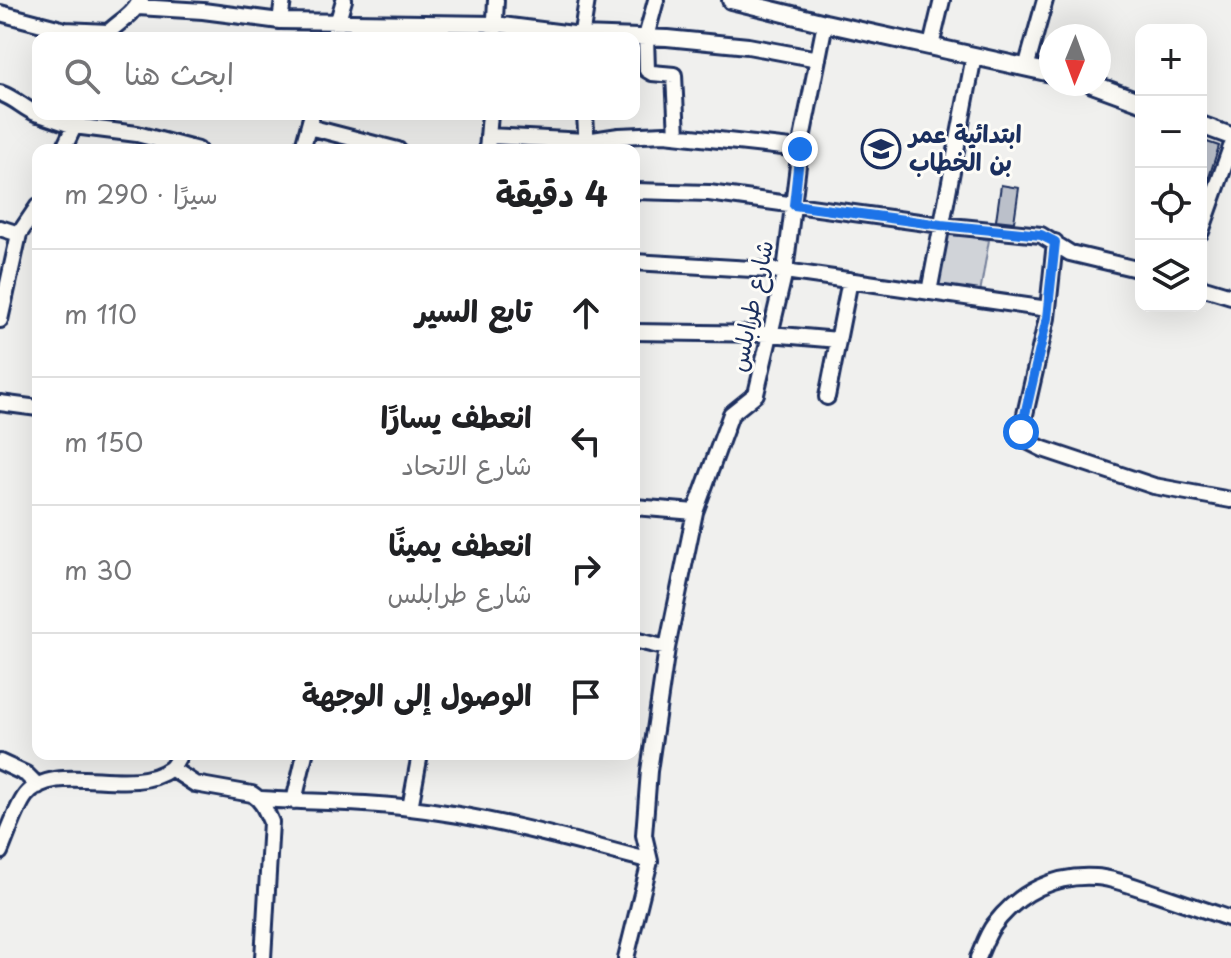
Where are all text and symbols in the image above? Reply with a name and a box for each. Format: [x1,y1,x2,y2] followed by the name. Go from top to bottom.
[1039,24,1111,96] north arrow
[1135,24,1207,312] map controls
[1135,24,1207,96] button: +
[32,32,640,120] search box
[124,50,234,95] text: ابحث هنا
[60,54,104,98] icon: search
[1135,96,1207,168] button: −
[907,115,1022,179] place label: ابتدائية عمر بن الخطاب
[860,128,902,170] school or university icon: ابتدائية عمر بن الخطاب
[782,131,818,167] route end
[495,167,608,219] text: 4 دقيقة
[1135,168,1207,240] button: locate
[64,174,218,213] text: سيرًا · 290 m
[719,237,782,375] street label: شارع طرابلس
[1135,240,1207,312] button: layers
[415,287,532,332] text: تابع السير
[564,291,608,335] icon: ahead
[64,294,137,333] text: 110 m
[381,393,532,438] text: انعطف يسارًا
[1003,414,1039,450] route start
[564,419,608,463] icon: left
[64,422,143,461] text: 150 m
[401,445,532,484] text: شارع الاتحاد
[388,521,532,566] text: انعطف يمينًا
[564,547,608,591] icon: right
[64,550,132,589] text: 30 m
[388,573,532,612] text: شارع طرابلس
[302,671,532,716] text: الوصول إلى الوجهة
[564,675,608,719] icon: arrive

